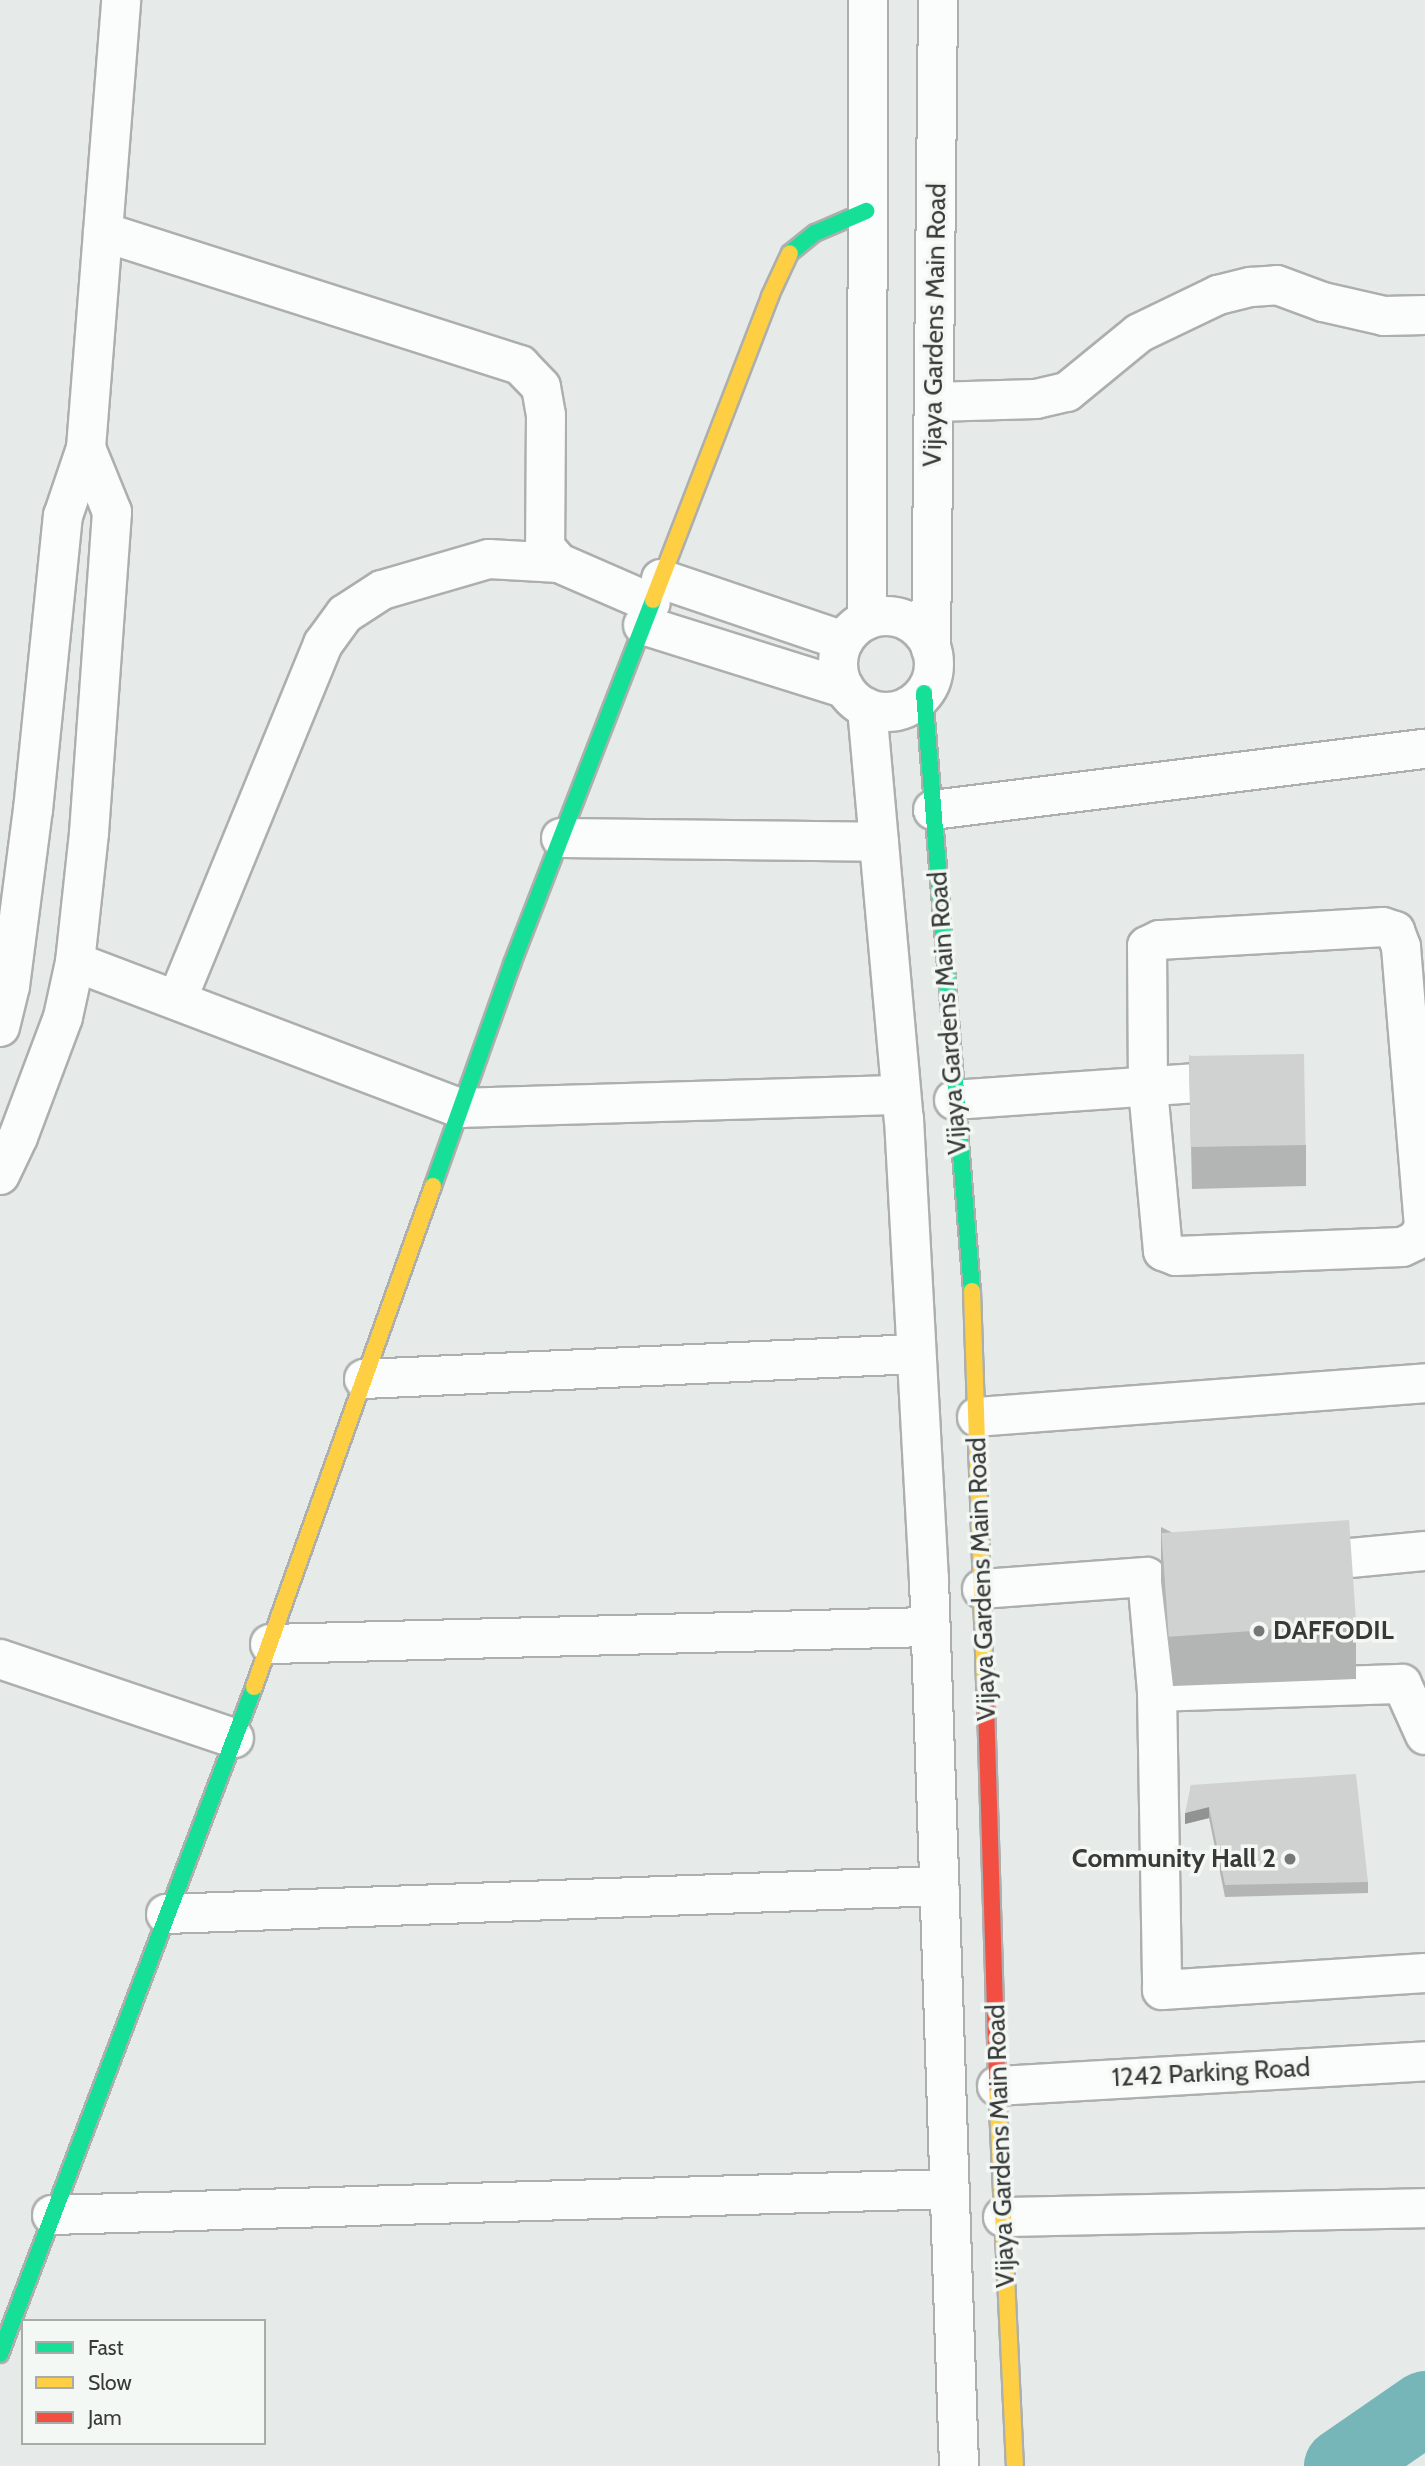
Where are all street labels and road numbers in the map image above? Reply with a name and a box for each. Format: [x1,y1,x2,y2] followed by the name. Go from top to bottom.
[917,183,953,467] street label: Vijaya Gardens Main Road
[923,870,973,1156] street label: Vijaya Gardens Main Road
[961,1437,1003,1721] street label: Vijaya Gardens Main Road
[980,2004,1022,2288] street label: Vijaya Gardens Main Road
[1111,2052,1311,2094] street label: 1242 Parking Road

